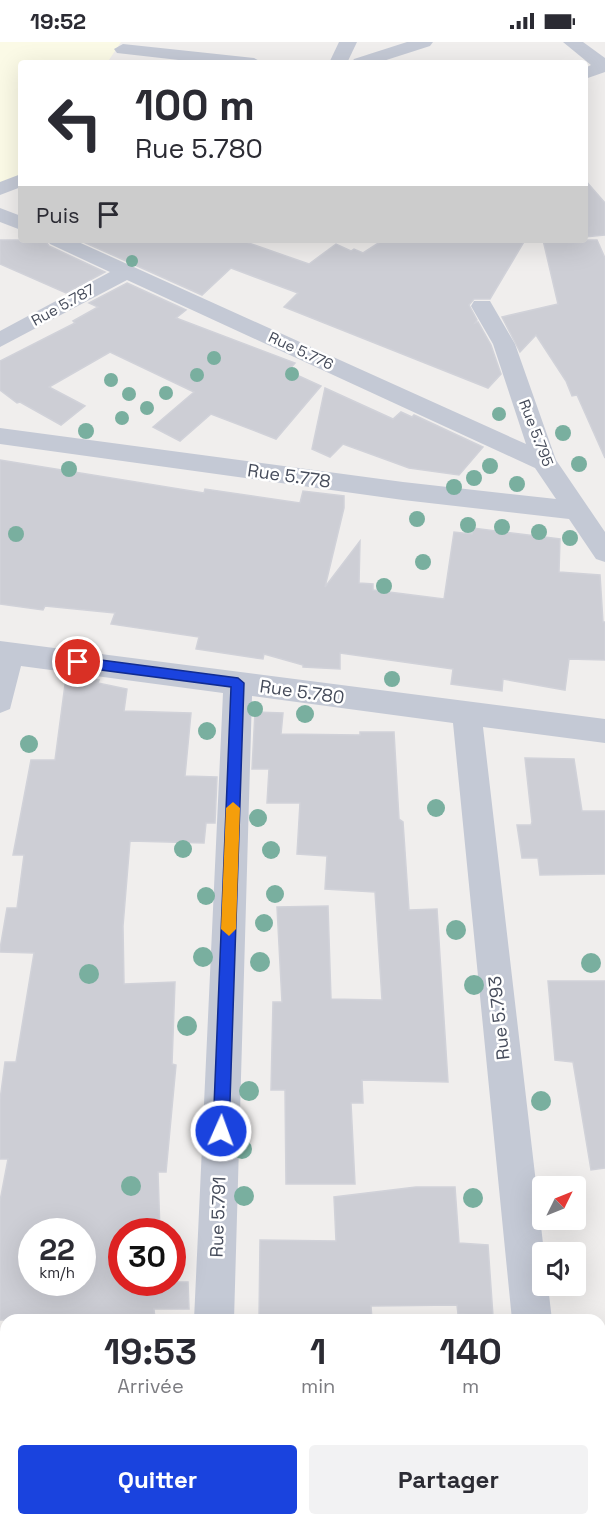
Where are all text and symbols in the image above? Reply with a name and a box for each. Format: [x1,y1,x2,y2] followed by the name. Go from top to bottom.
[30,7,86,35] text: 19:52
[135,79,255,132] text: 100 m
[36,84,114,162] icon: left
[135,131,263,166] text: Rue 5.780
[92,198,125,231] icon: arrive
[36,201,80,229] text: Puis
[28,279,98,330] street label: Rue 5.787
[266,327,337,374] street label: Rue 5.776
[515,397,558,469] street label: Rue 5.795
[246,458,332,493] street label: Rue 5.778
[52,636,103,687] pin
[61,645,94,678] icon: arrive
[258,674,346,709] street label: Rue 5.780
[483,975,514,1061] street label: Rue 5.793
[189,1099,253,1163] position arrow
[205,1176,230,1258] street label: Rue 5.791
[532,1176,586,1230] north arrow
[532,1176,586,1296] map controls
[108,1218,186,1296] speed limit sign: 30
[39,1230,75,1269] text: 22
[532,1242,586,1296] button: sound
[39,1263,75,1282] text: km/h
[104,1329,197,1375] text: 19:53
[310,1329,326,1375] text: 1
[439,1329,502,1375] text: 140
[117,1373,184,1399] text: Arrivée
[301,1373,335,1399] text: min
[462,1373,479,1399] text: m
[18,1445,297,1514] button: Quitter
[309,1445,588,1514] button: Partager

